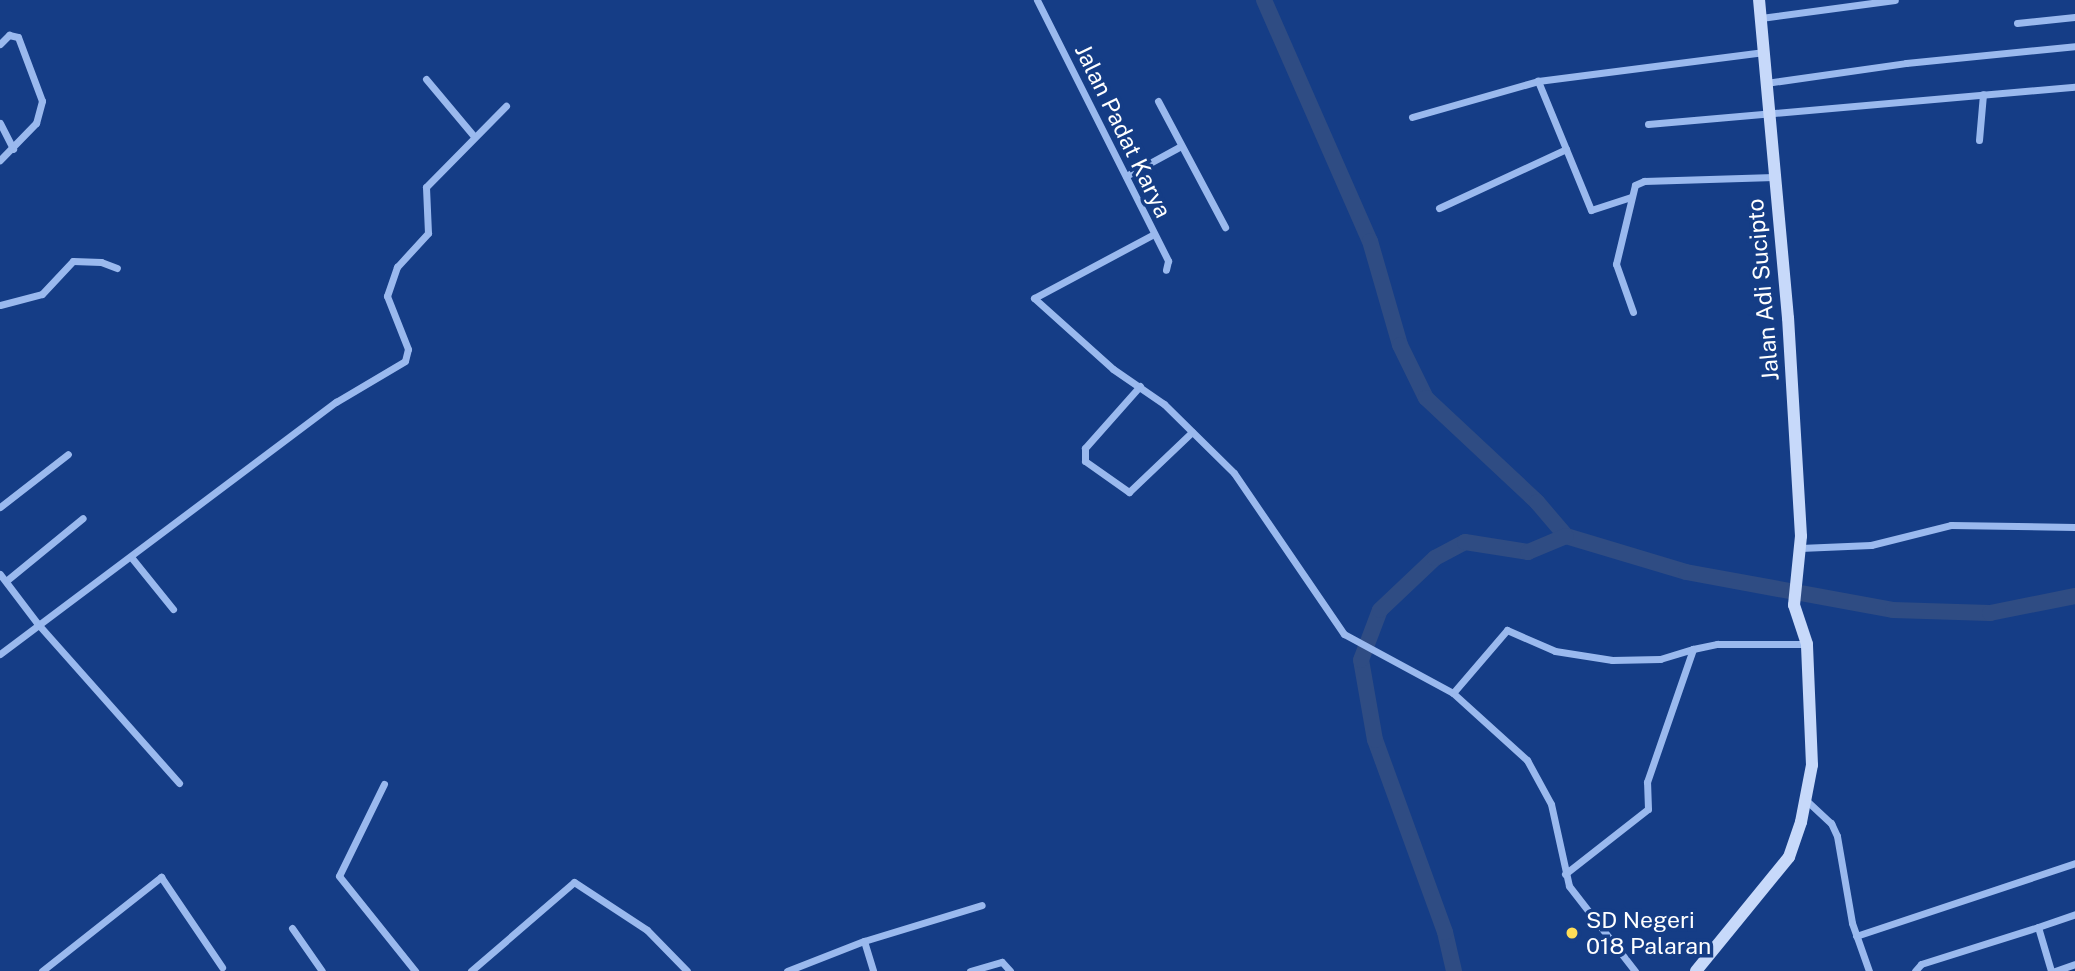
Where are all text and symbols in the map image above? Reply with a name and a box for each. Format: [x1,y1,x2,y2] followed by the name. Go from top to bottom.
[1069,40,1177,222] street label: Jalan Padat Karya
[1741,198,1785,382] street label: Jalan Adi Sucipto
[1586,906,1711,960] place label: SD Negeri 018 Palaran
[1564,925,1580,941] marker: SD Negeri 018 Palaran

